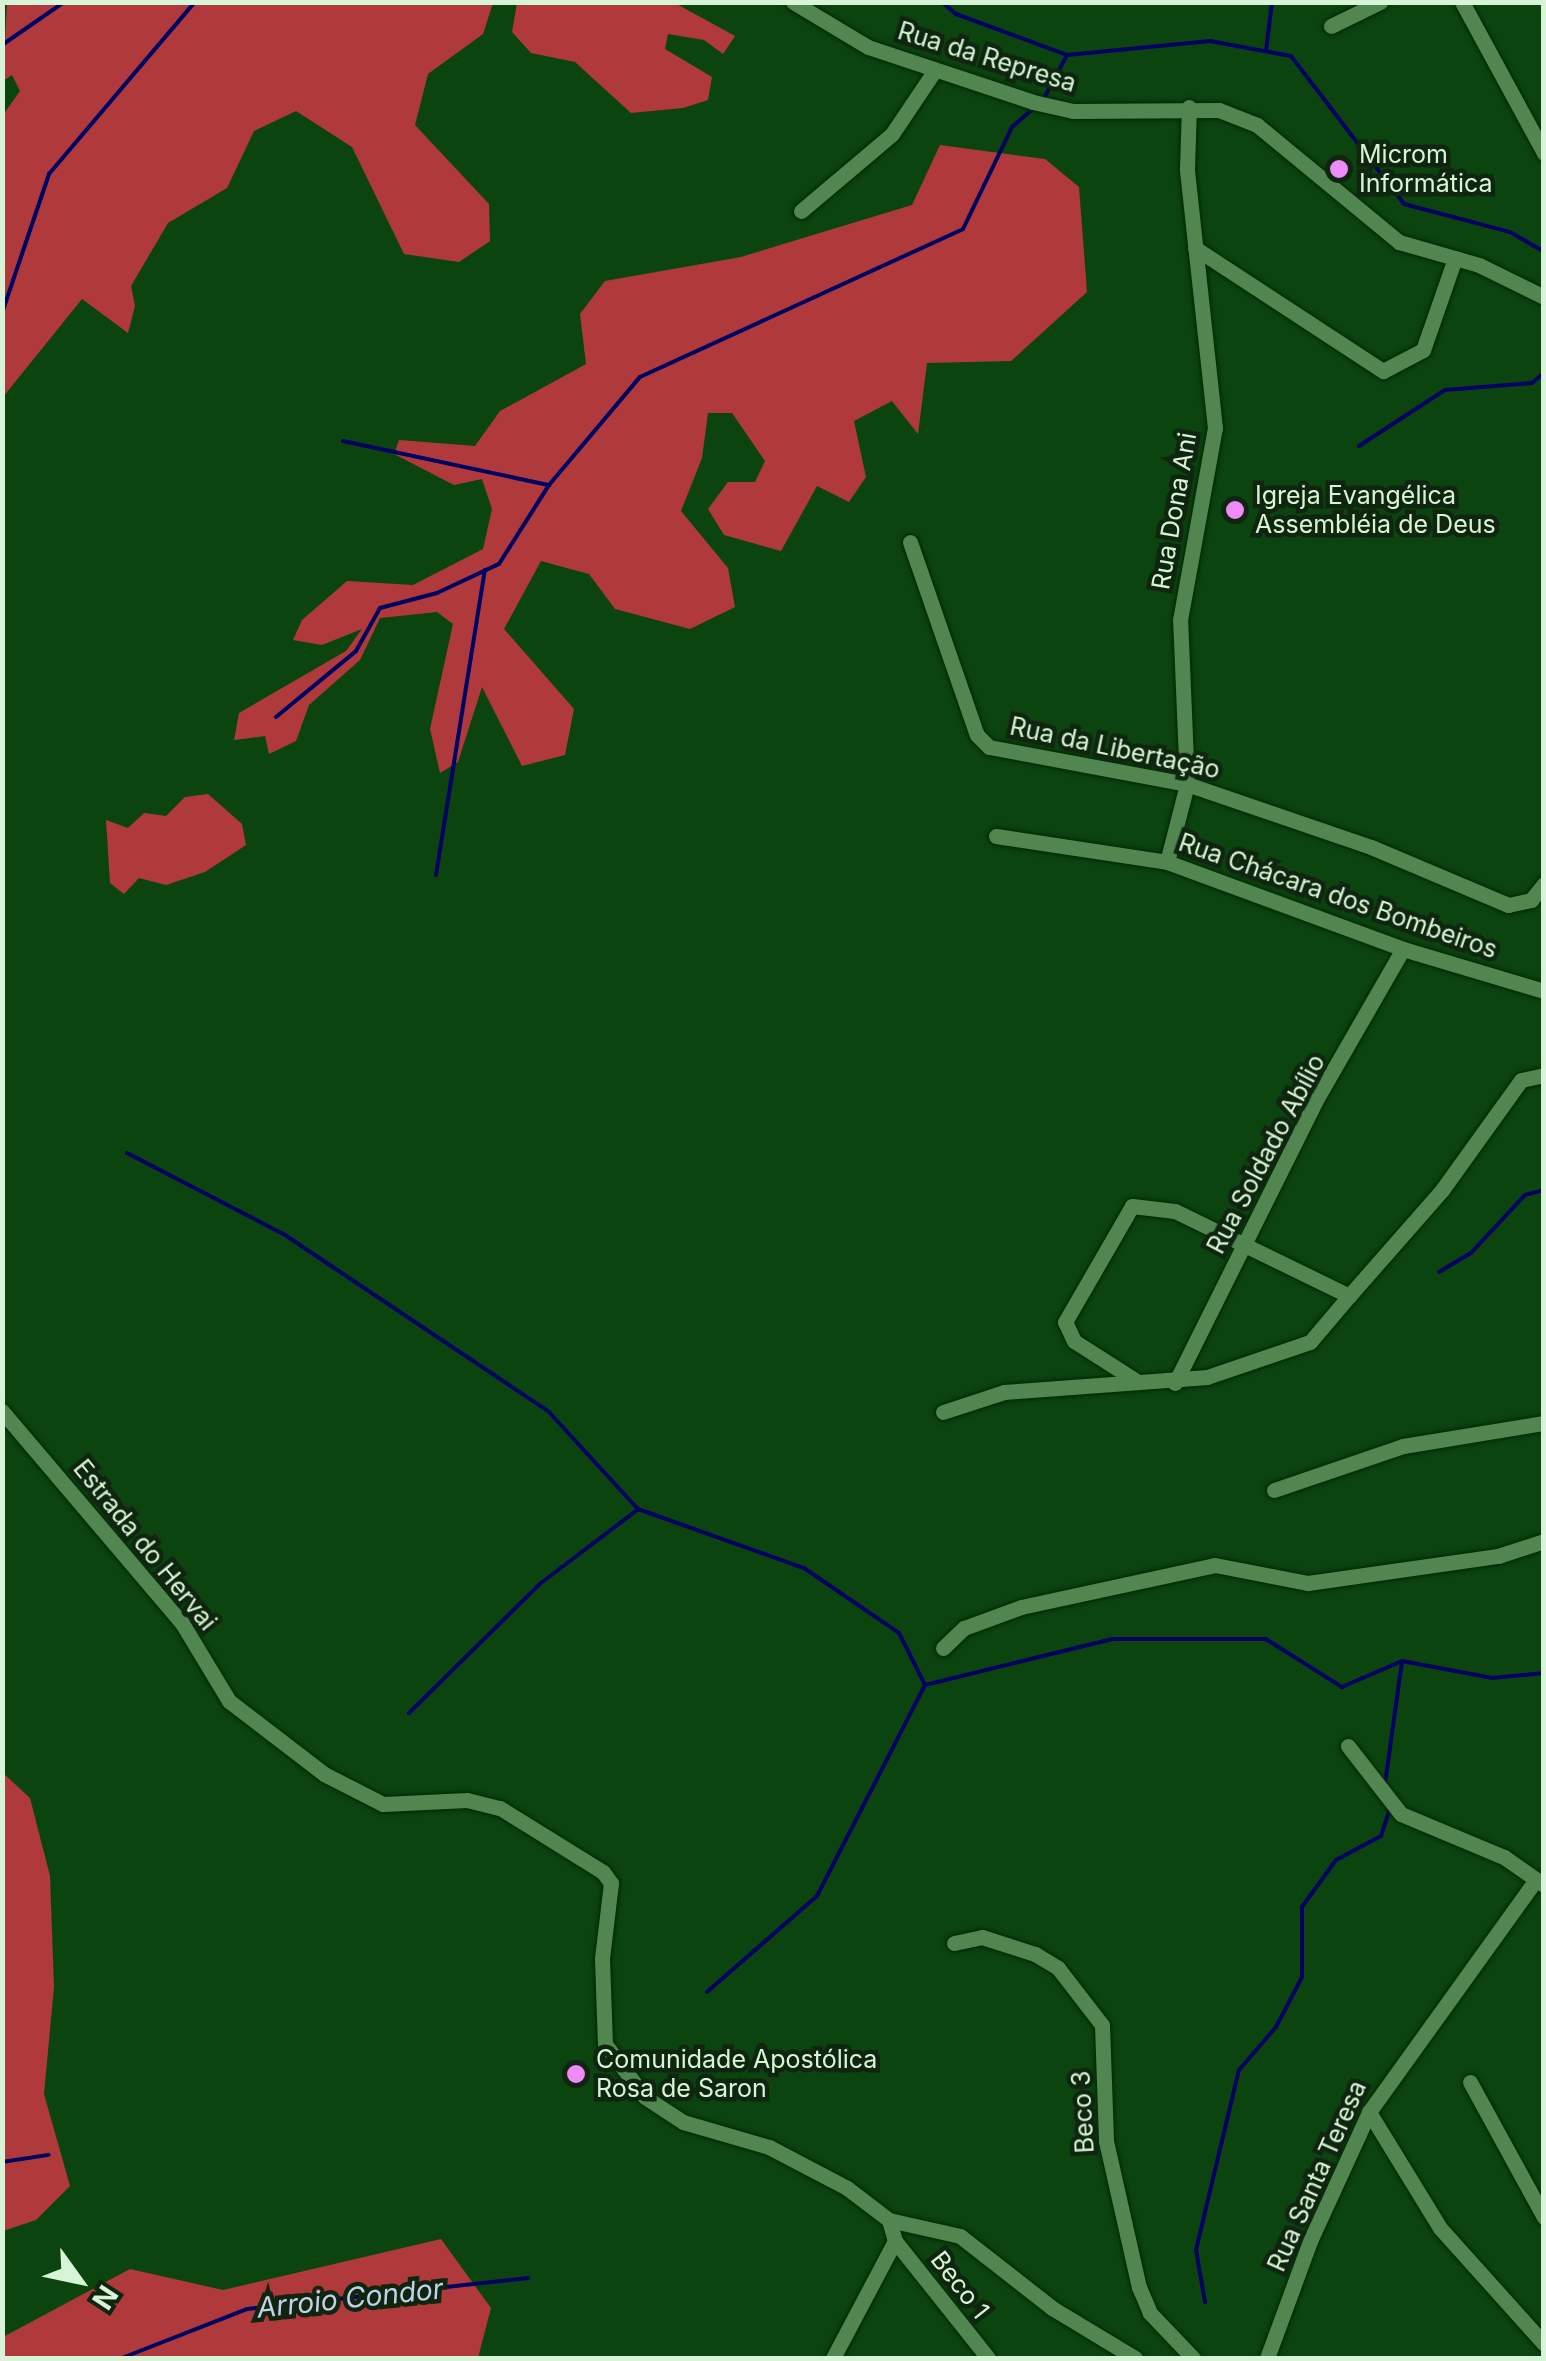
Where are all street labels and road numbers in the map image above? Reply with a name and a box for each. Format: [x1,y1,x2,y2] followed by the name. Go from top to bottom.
[894,16,1080,98] street label: Rua da Represa
[1145,430,1203,592] street label: Rua Dona Ani
[1007,711,1223,785] street label: Rua da Libertação
[1175,827,1501,965] street label: Rua Chácara dos Bombeiros
[1201,1049,1331,1259] street label: Rua Soldado Abílio
[67,1454,223,1636] street label: Estrada do Hervai
[1066,2070,1100,2154] street label: Beco 3
[1261,2076,1373,2276] street label: Rua Santa Teresa
[924,2245,996,2325] street label: Beco 1

